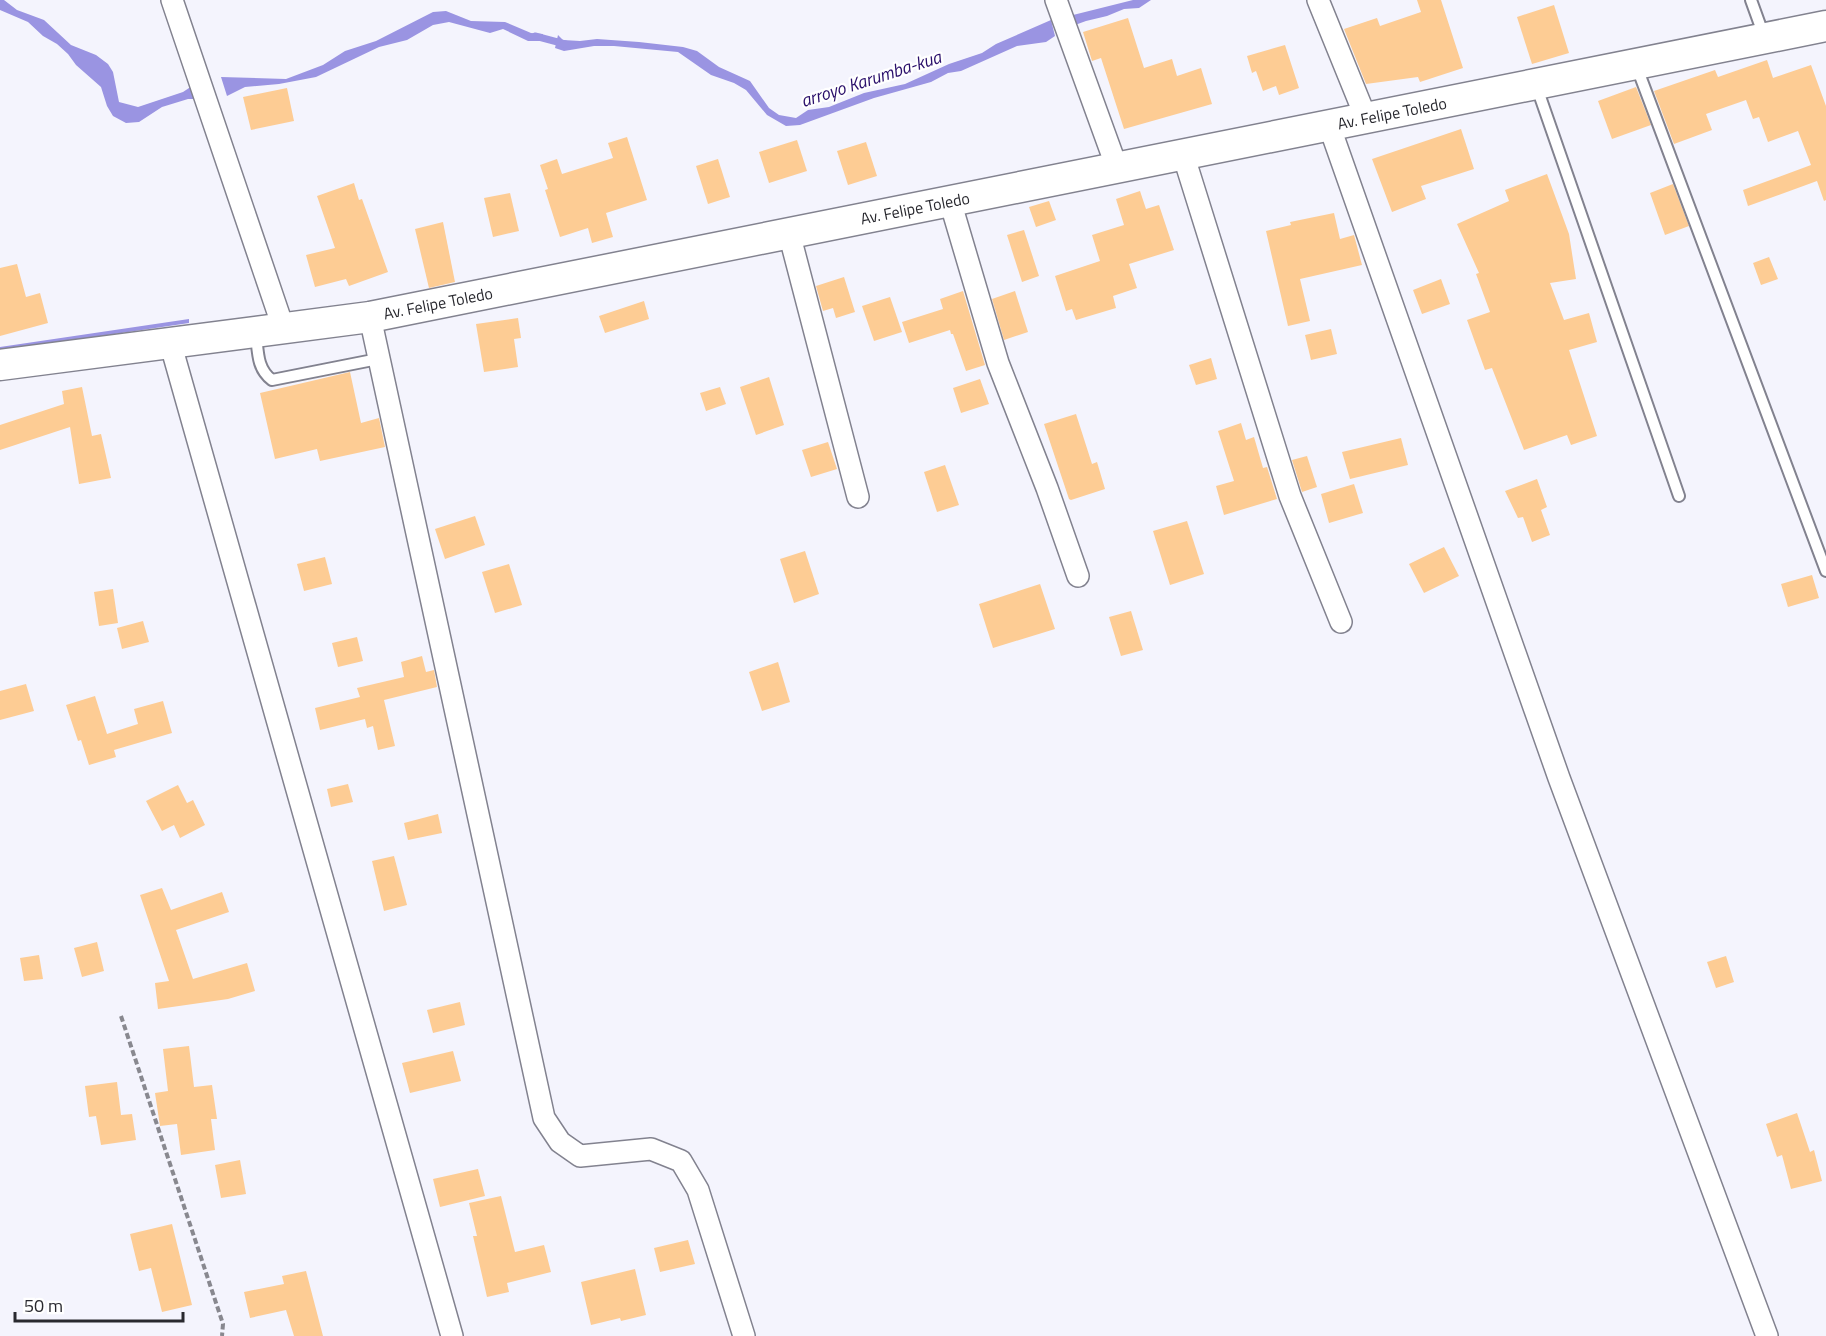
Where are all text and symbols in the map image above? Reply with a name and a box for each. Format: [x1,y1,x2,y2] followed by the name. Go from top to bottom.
[797,43,946,114] water label: arroyo Karumba-kua
[1335,91,1449,135] street label: Av. Felipe Toledo
[858,186,972,230] street label: Av. Felipe Toledo
[381,281,495,325] street label: Av. Felipe Toledo
[15,1285,183,1323] scale bar
[24,1292,63,1319] text: 50 m

